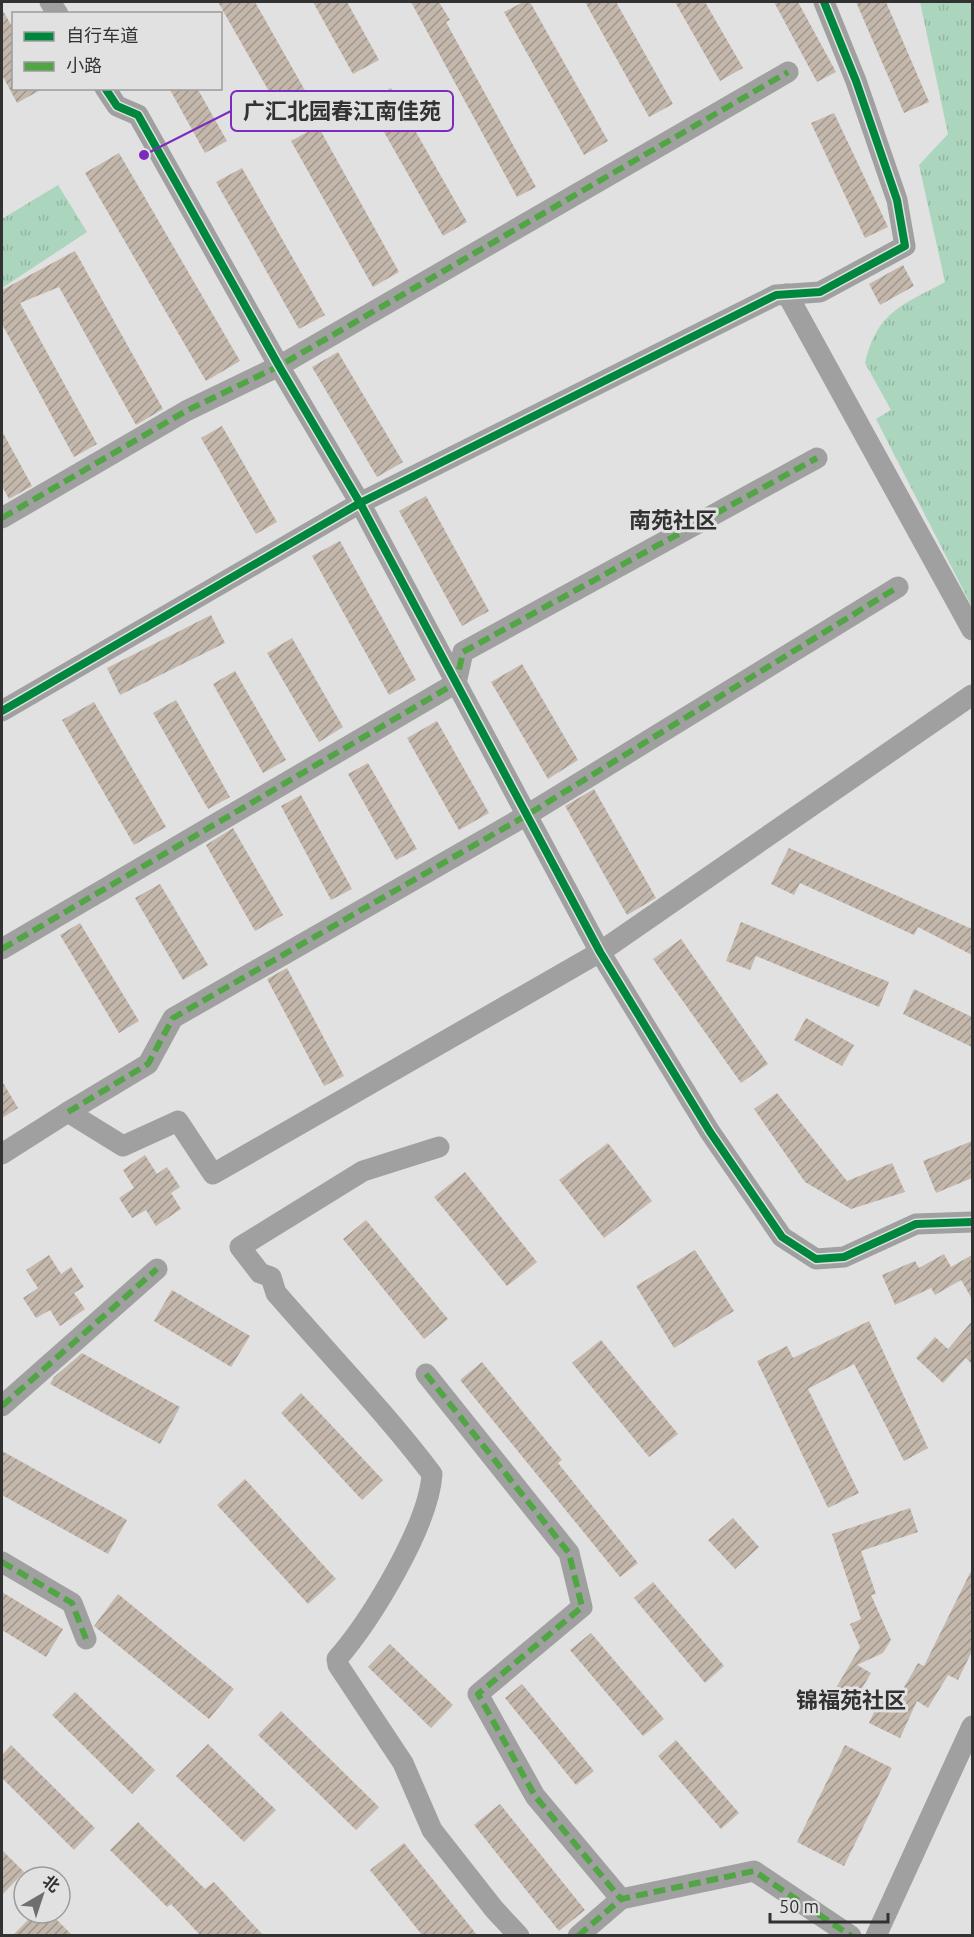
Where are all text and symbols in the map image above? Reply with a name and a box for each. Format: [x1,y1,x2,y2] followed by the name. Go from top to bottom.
[12,12,222,90] legend
[66,25,138,45] text: 自行车道
[66,55,102,75] text: 小路
[231,91,453,131] callout: 广汇北园春江南佳苑
[243,98,441,123] text: 广汇北园春江南佳苑
[629,507,717,532] district label: 南苑社区
[796,1687,906,1712] district label: 锦福苑社区
[12,1865,72,1925] north arrow
[40,1871,63,1895] text: 北
[770,1886,888,1924] scale bar
[779,1896,819,1916] text: 50 m

